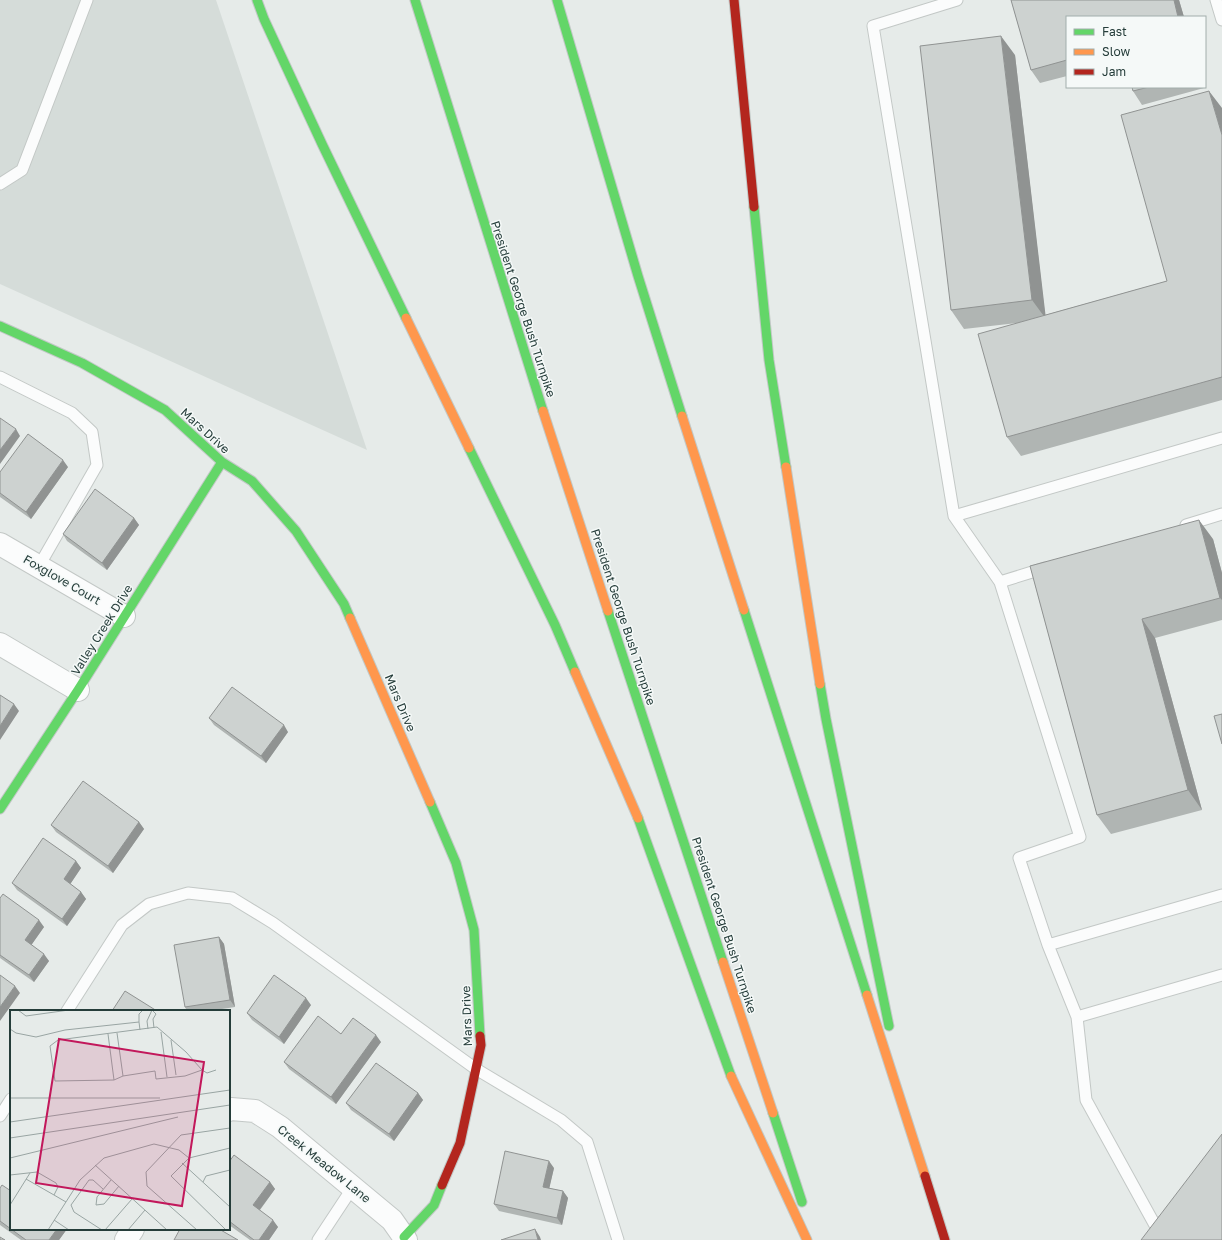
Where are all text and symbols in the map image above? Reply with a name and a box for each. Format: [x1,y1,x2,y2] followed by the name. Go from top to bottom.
[1066,16,1206,88] legend
[1102,24,1127,39] text: Fast
[1102,44,1130,59] text: Slow
[1102,64,1126,79] text: Jam
[488,219,559,399] street label: President George Bush Turnpike
[178,405,233,457] street label: Mars Drive
[588,527,659,707] street label: President George Bush Turnpike
[21,551,104,608] street label: Foxglove Court
[68,582,136,678] street label: Valley Creek Drive
[382,672,419,734] street label: Mars Drive
[689,835,760,1015] street label: President George Bush Turnpike
[458,985,475,1047] street label: Mars Drive
[10,1010,230,1230] inset map
[275,1121,374,1206] street label: Creek Meadow Lane

